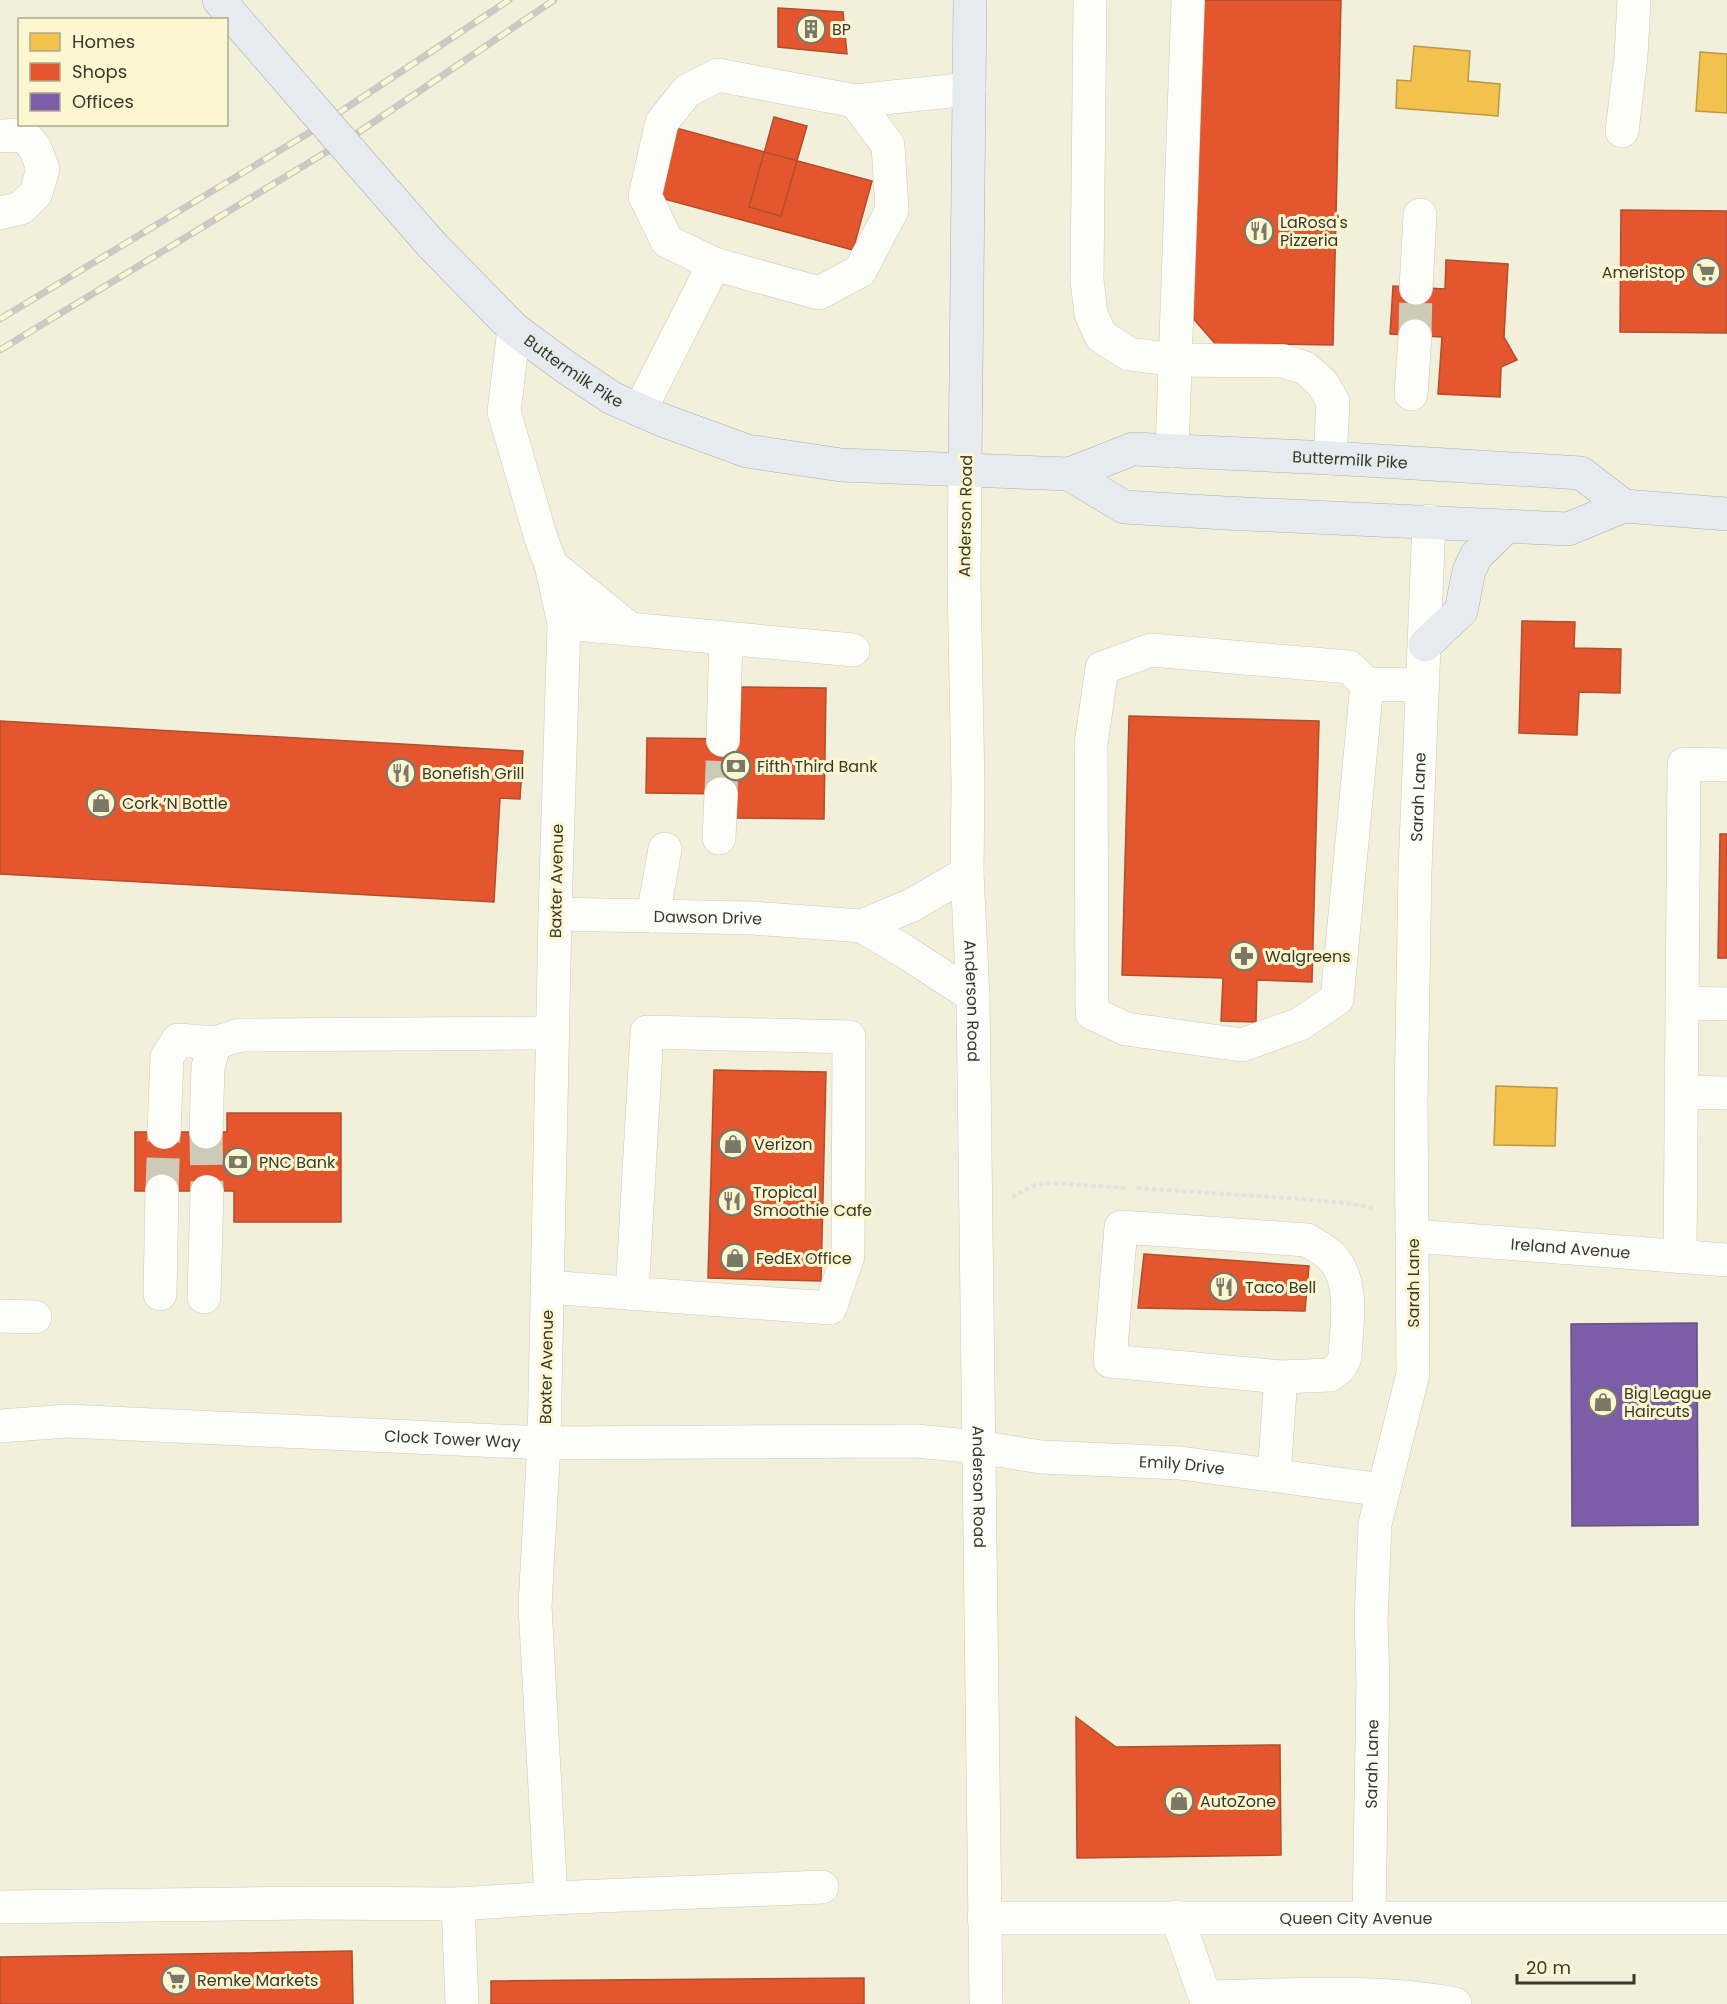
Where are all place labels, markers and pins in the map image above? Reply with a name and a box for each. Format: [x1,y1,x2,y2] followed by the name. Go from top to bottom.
[795,13,827,45] building icon: BP
[832,18,851,41] place label: BP
[1280,211,1348,252] place label: LaRosa's Pizzeria
[1243,215,1275,247] restaurant icon: LaRosa's Pizzeria
[1690,256,1722,288] supermarket icon: AmeriStop
[1602,261,1685,284] place label: AmeriStop
[720,750,752,782] bank icon: Fifth Third Bank
[757,755,878,778] place label: Fifth Third Bank
[385,757,417,789] restaurant icon: Bonefish Grill
[422,762,525,785] place label: Bonefish Grill
[85,787,117,819] shop icon: Cork ’N Bottle
[122,792,228,815] place label: Cork ’N Bottle
[1228,940,1260,972] pharmacy icon: Walgreens
[1265,945,1351,968] place label: Walgreens
[717,1128,749,1160] shop icon: Verizon
[754,1133,812,1156] place label: Verizon
[222,1146,254,1178] bank icon: PNC Bank
[259,1151,336,1174] place label: PNC Bank
[753,1181,872,1222] place label: Tropical Smoothie Cafe
[716,1185,748,1217] restaurant icon: Tropical Smoothie Cafe
[719,1242,751,1274] shop icon: FedEx Office
[756,1247,852,1270] place label: FedEx Office
[1208,1271,1240,1303] restaurant icon: Taco Bell
[1245,1276,1316,1299] place label: Taco Bell
[1624,1382,1712,1423] place label: Big League Haircuts
[1587,1386,1619,1418] shop icon: Big League Haircuts
[1163,1785,1195,1817] shop icon: AutoZone
[1200,1790,1276,1813] place label: AutoZone
[160,1964,192,1996] supermarket icon: Remke Markets
[197,1969,318,1992] place label: Remke Markets

